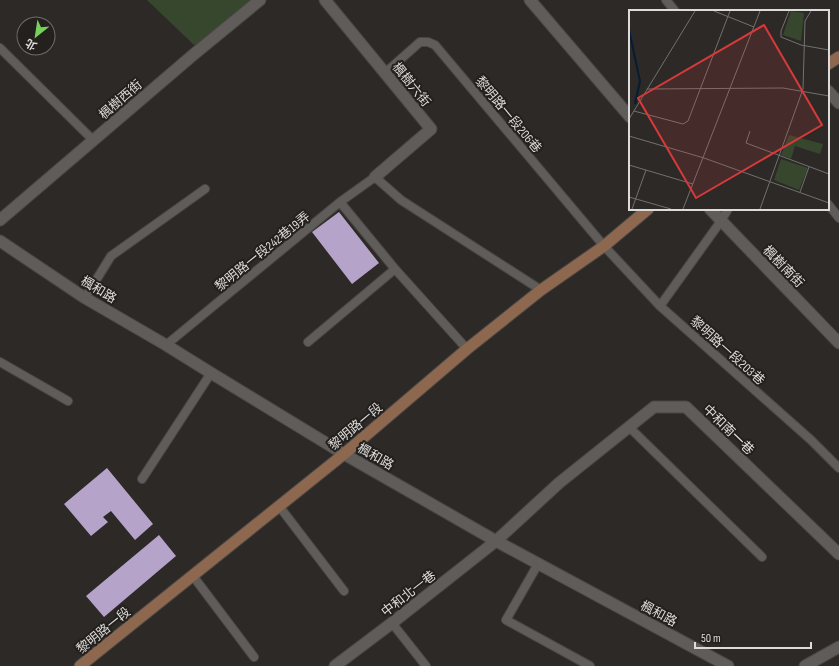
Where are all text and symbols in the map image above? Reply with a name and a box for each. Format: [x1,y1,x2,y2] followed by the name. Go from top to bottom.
[629,10,829,210] inset map
[16,16,56,56] north arrow
[23,36,39,53] text: 北
[389,59,434,110] street label: 楓樹六街
[472,73,545,156] street label: 黎明路一段206巷
[96,77,146,123] street label: 楓樹西街
[212,209,313,295] street label: 黎明路一段242巷19弄
[759,242,807,291] street label: 楓樹南街
[78,273,119,307] street label: 楓和路
[687,313,768,388] street label: 黎明路一段203巷
[326,400,386,454] street label: 黎明路一段
[699,401,757,458] street label: 中和南一巷
[355,440,396,474] street label: 楓和路
[378,567,439,620] street label: 中和北一巷
[638,598,680,630] street label: 楓和路
[73,604,134,657] street label: 黎明路一段
[695,624,811,650] scale bar
[701,631,721,646] text: 50 m

